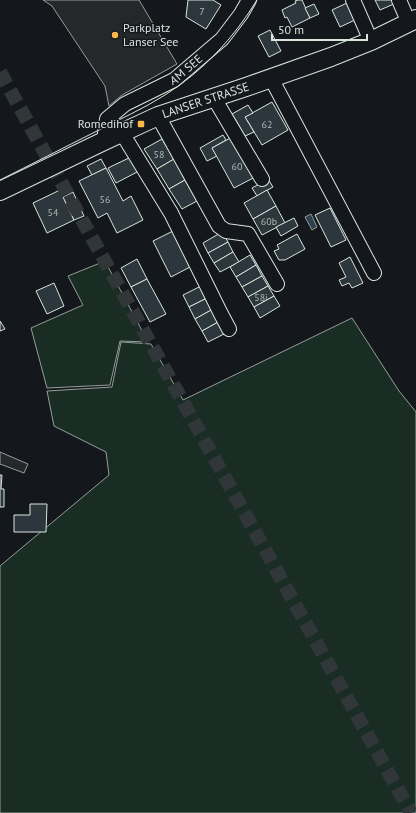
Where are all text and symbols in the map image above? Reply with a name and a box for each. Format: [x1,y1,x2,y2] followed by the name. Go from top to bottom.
[199,5,205,18] house number: 7
[272,16,367,42] scale bar
[123,20,178,49] place label: Parkplatz Lanser See
[278,22,304,37] text: 50 m
[110,30,120,40] marker: Parkplatz Lanser See
[167,51,205,88] street label: AM SEE
[160,79,251,121] street label: LANSER STRASSE
[78,116,134,131] place label: Romedihof
[262,118,272,131] house number: 62
[136,119,146,129] marker: Romedihof
[154,148,164,161] house number: 58
[232,160,243,173] house number: 60
[100,193,110,206] house number: 56
[48,206,59,219] house number: 54
[261,215,277,228] house number: 60b
[254,291,268,304] house number: 58i

